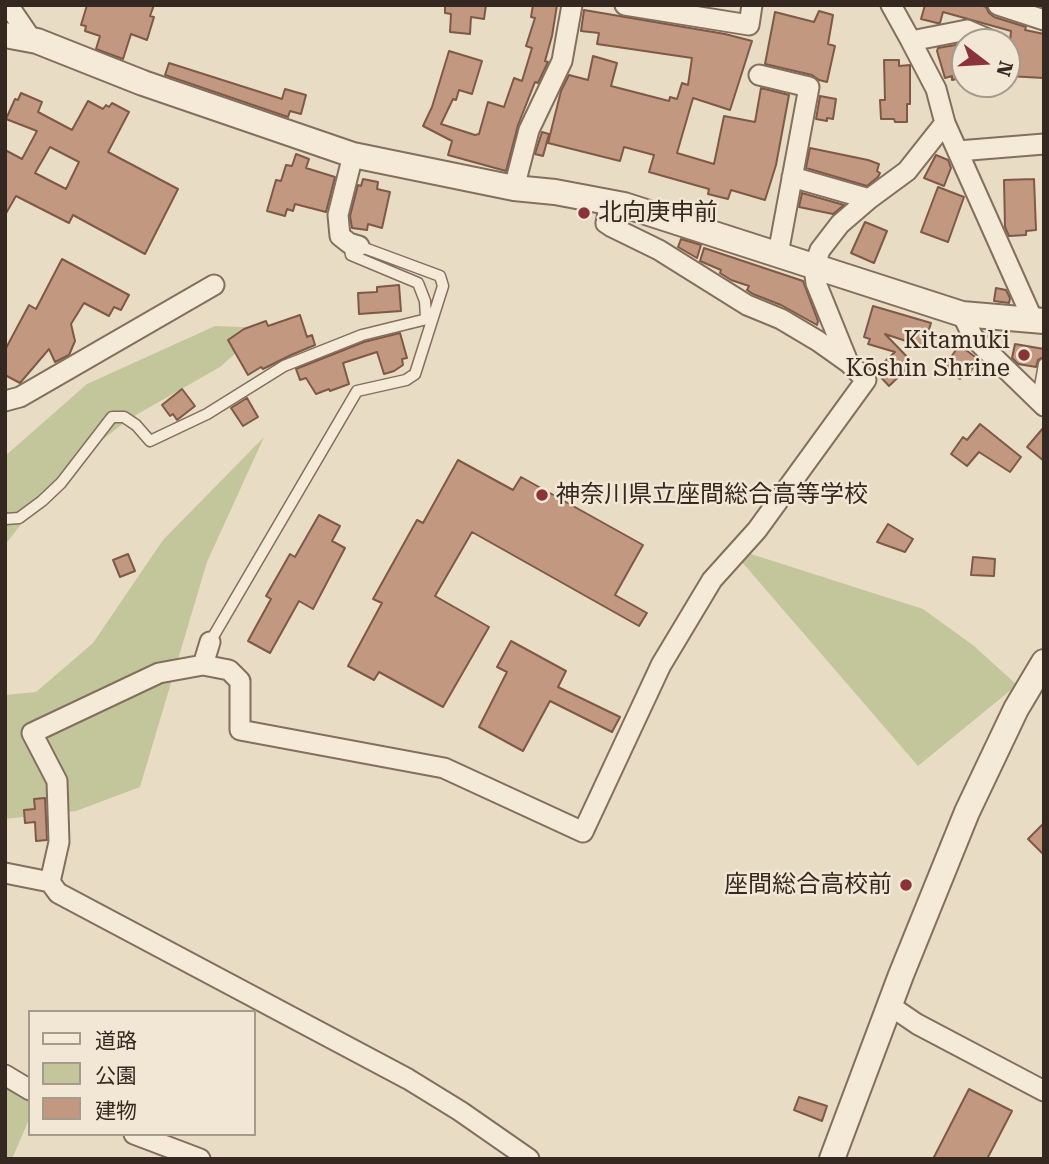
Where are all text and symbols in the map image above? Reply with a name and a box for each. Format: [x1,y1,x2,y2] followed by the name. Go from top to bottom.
[951,28,1021,98] north arrow
[992,58,1018,79] text: N
[598,199,718,227] place label: 北向庚申前
[576,205,592,221] marker: 北向庚申前
[846,327,1010,383] place label: Kitamuki Kōshin Shrine
[1016,347,1032,363] marker: Kitamuki Kōshin Shrine
[556,481,868,509] place label: 神奈川県立座間総合高等学校
[534,487,550,503] marker: 神奈川県立座間総合高等学校
[724,871,892,899] place label: 座間総合高校前
[898,877,914,893] marker: 座間総合高校前
[28,1010,256,1136] legend
[95,1029,137,1053] text: 道路
[95,1064,137,1088] text: 公園
[95,1099,137,1123] text: 建物

